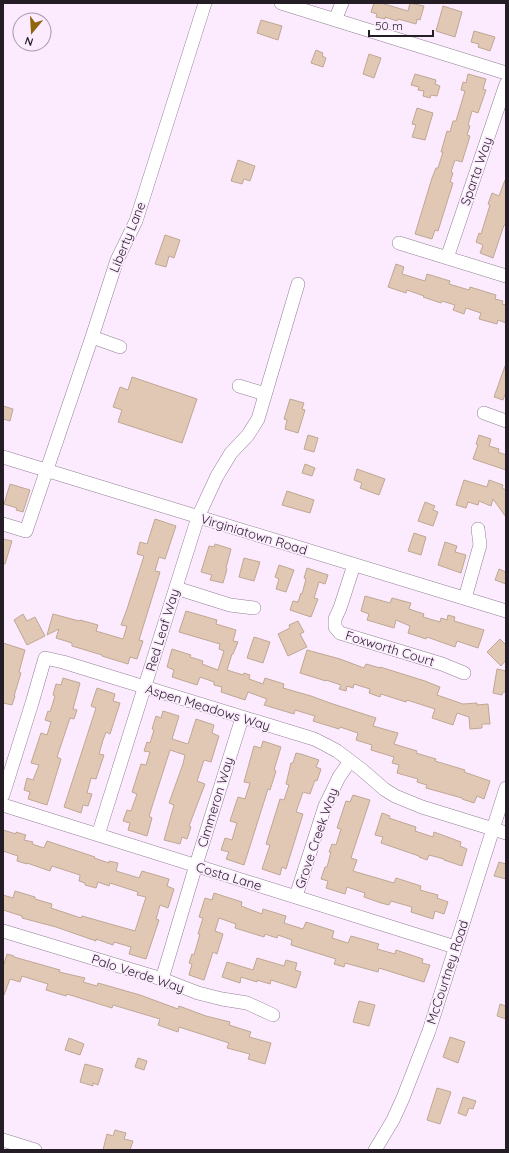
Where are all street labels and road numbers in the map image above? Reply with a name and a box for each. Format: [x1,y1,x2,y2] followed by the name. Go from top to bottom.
[457,135,495,207] street label: Sparta Way
[106,199,148,275] street label: Liberty Lane
[199,510,309,558] street label: Virginiatown Road
[142,587,182,673] street label: Red Leaf Way
[344,627,436,669] street label: Foxworth Court
[144,680,272,734] street label: Aspen Meadows Way
[194,755,236,849] street label: Cimmeron Way
[291,786,341,890] street label: Grove Creek Way
[194,858,264,894] street label: Costa Lane
[423,918,471,1026] street label: McCourtney Road
[90,950,186,996] street label: Palo Verde Way

